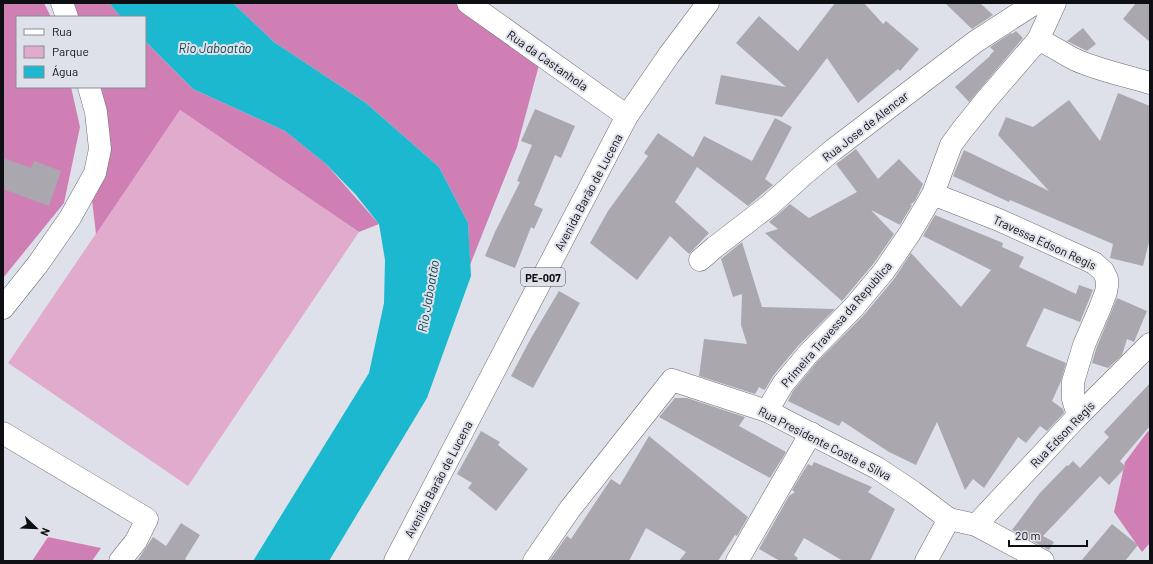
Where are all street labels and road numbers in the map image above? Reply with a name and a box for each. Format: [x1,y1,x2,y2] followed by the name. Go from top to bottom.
[505,27,591,93] street label: Rua da Castanhola
[819,88,911,164] street label: Rua Jose de Alencar
[551,131,625,253] street label: Avenida Barão de Lucena
[991,212,1099,272] street label: Travessa Edson Regis
[778,258,894,390] street label: Primeira Travessa da Republica
[521,268,565,286] road number: PE-007
[1027,398,1097,470] street label: Rua Edson Regis
[756,403,894,483] street label: Rua Presidente Costa e Silva
[401,418,475,540] street label: Avenida Barão de Lucena

